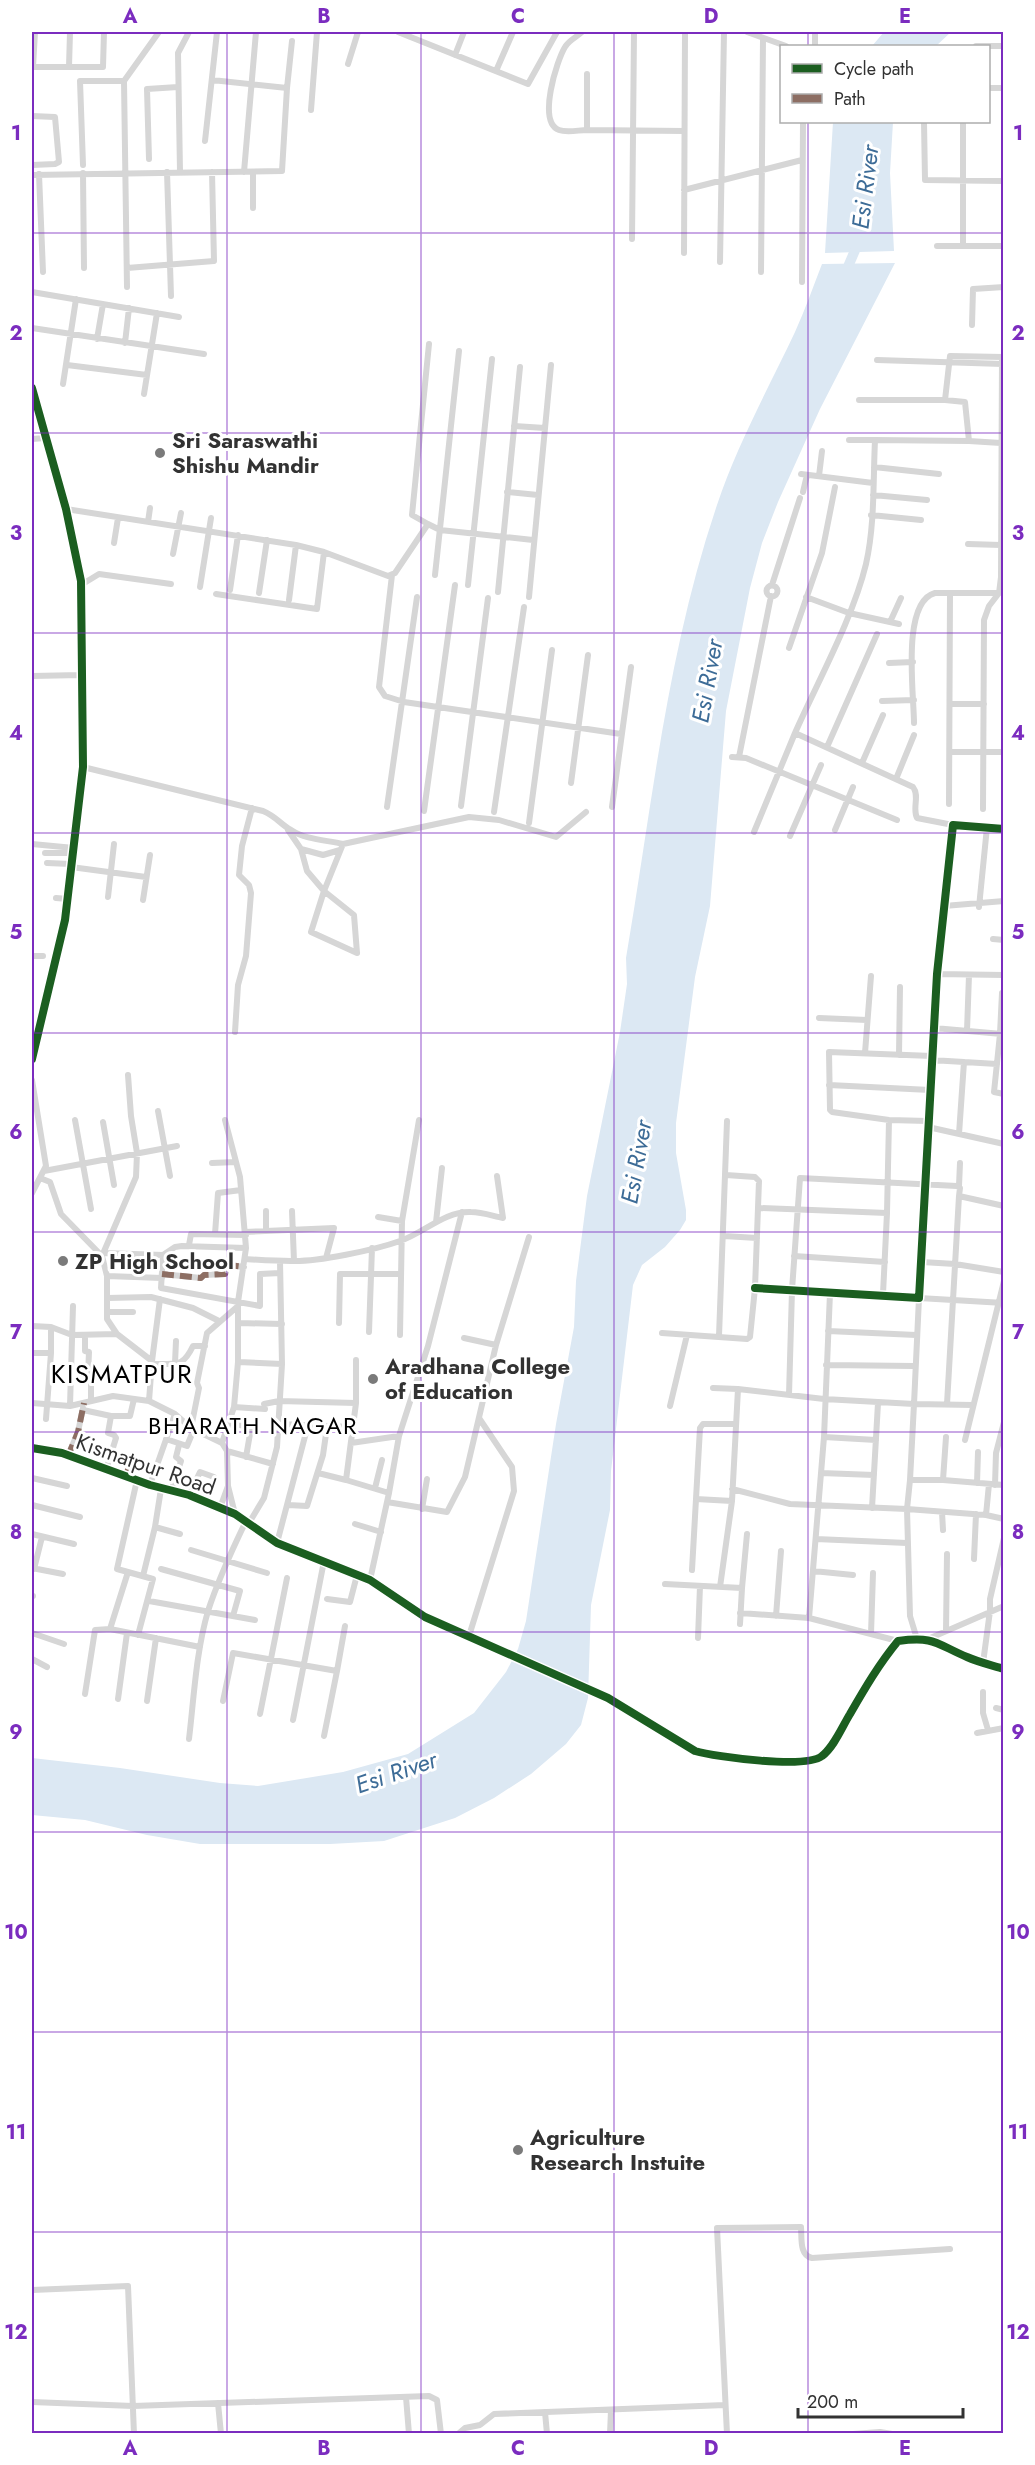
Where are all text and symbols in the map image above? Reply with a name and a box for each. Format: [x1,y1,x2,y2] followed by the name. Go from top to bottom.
[122,2,138,31] text: A
[317,2,331,31] text: B
[511,2,525,31] text: C
[704,2,718,31] text: D
[899,2,911,31] text: E
[780,45,990,123] legend
[834,56,914,82] text: Cycle path
[834,86,866,112] text: Path
[11,119,21,148] text: 1
[1013,119,1023,148] text: 1
[842,141,888,231] water label: Esi River
[9,319,23,348] text: 2
[1011,319,1025,348] text: 2
[172,424,319,481] place label: Sri Saraswathi Shishu Mandir
[153,446,167,460] marker: Sri Saraswathi Shishu Mandir
[10,519,22,548] text: 3
[1012,519,1024,548] text: 3
[682,634,732,726] water label: Esi River
[9,719,23,748] text: 4
[1011,719,1025,748] text: 4
[10,918,23,947] text: 5
[1012,918,1025,947] text: 5
[611,1115,661,1207] water label: Esi River
[9,1118,23,1147] text: 6
[1011,1118,1025,1147] text: 6
[75,1245,234,1277] place label: ZP High School
[56,1254,70,1268] marker: ZP High School
[10,1318,23,1347] text: 7
[1012,1318,1025,1347] text: 7
[384,1350,570,1407] place label: Aradhana College of Education
[51,1355,193,1393] district label: KISMATPUR
[366,1372,380,1386] marker: Aradhana College of Education
[148,1408,358,1443] district label: BHARATH NAGAR
[72,1425,220,1503] street label: Kismatpur Road
[10,1518,22,1547] text: 8
[1012,1518,1024,1547] text: 8
[9,1718,23,1747] text: 9
[1011,1718,1025,1747] text: 9
[350,1741,444,1802] water label: Esi River
[4,1918,28,1947] text: 10
[1006,1918,1030,1947] text: 10
[6,2118,26,2147] text: 11
[1008,2118,1028,2147] text: 11
[529,2121,705,2178] place label: Agriculture Research Instuite
[511,2143,525,2157] marker: Agriculture Research Instuite
[4,2318,28,2347] text: 12
[1006,2318,1030,2347] text: 12
[798,2381,963,2419] scale bar
[807,2389,858,2415] text: 200 m
[122,2434,138,2463] text: A
[317,2434,331,2463] text: B
[511,2434,525,2463] text: C
[704,2434,718,2463] text: D
[899,2434,911,2463] text: E

